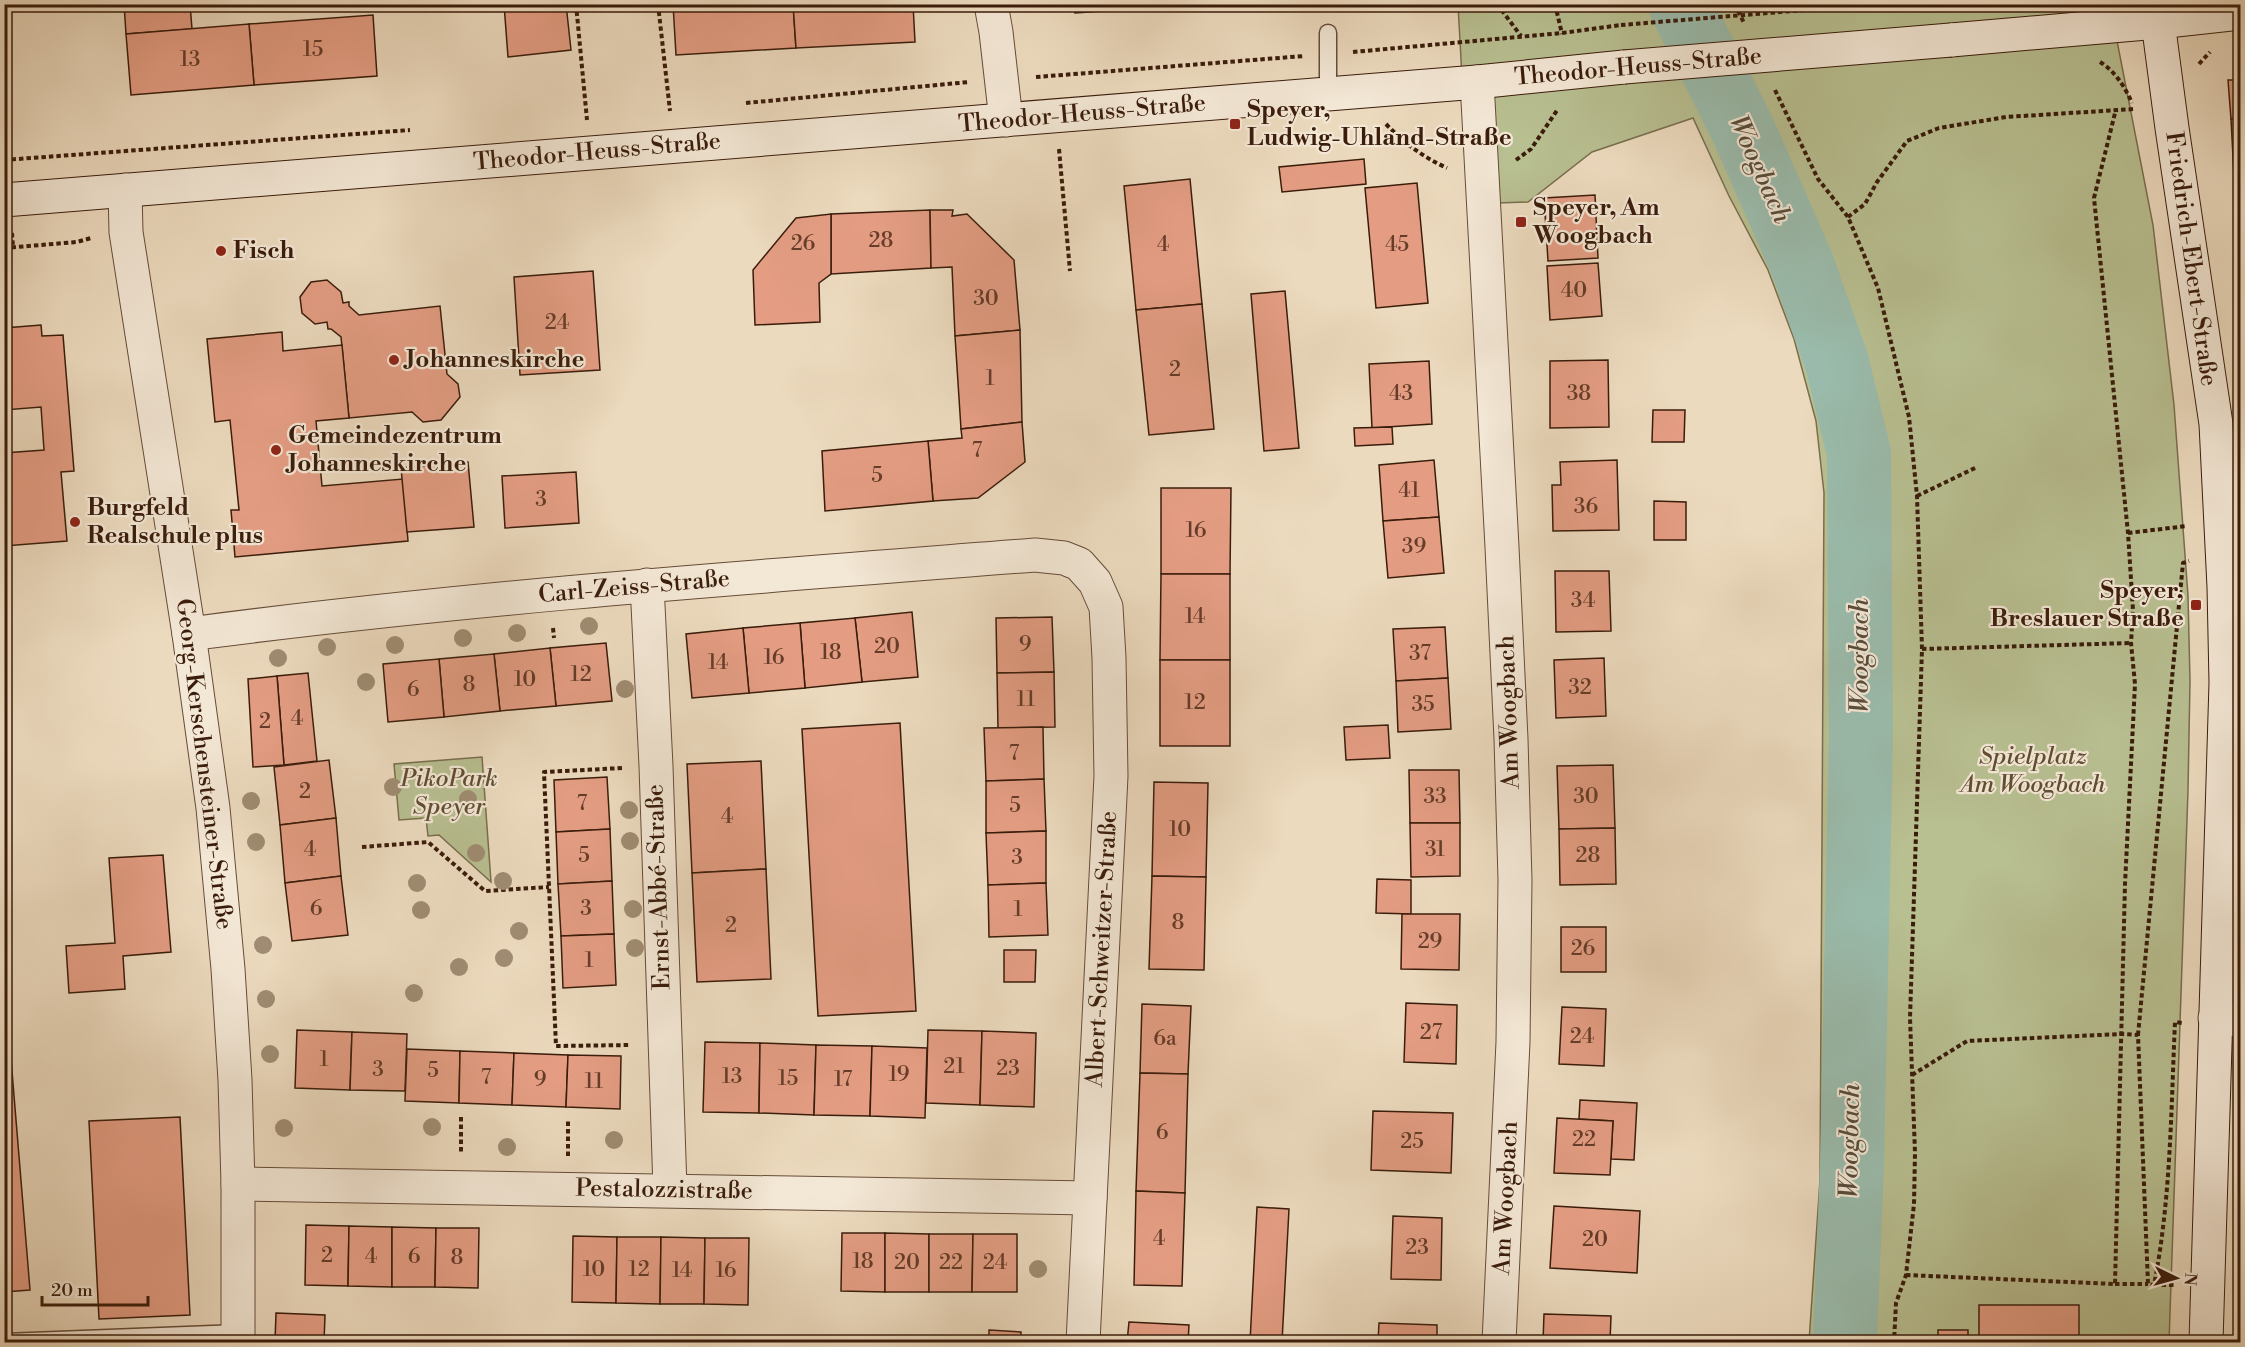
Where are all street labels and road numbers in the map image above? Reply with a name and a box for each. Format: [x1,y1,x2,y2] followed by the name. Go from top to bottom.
[1513,41,1763,93] street label: Theodor-Heuss-Straße
[957,88,1207,140] street label: Theodor-Heuss-Straße
[472,126,722,178] street label: Theodor-Heuss-Straße
[2158,130,2224,388] street label: Friedrich-Ebert-Straße
[537,564,731,610] street label: Carl-Zeiss-Straße
[169,597,239,931] street label: Georg-Kerschensteiner-Straße
[1491,634,1527,790] street label: Am Woogbach
[640,784,678,990] street label: Ernst-Abbé-Straße
[1080,810,1124,1089] street label: Albert-Schweitzer-Straße
[1487,1120,1525,1277] street label: Am Woogbach
[575,1173,753,1207] street label: Pestalozzistraße

